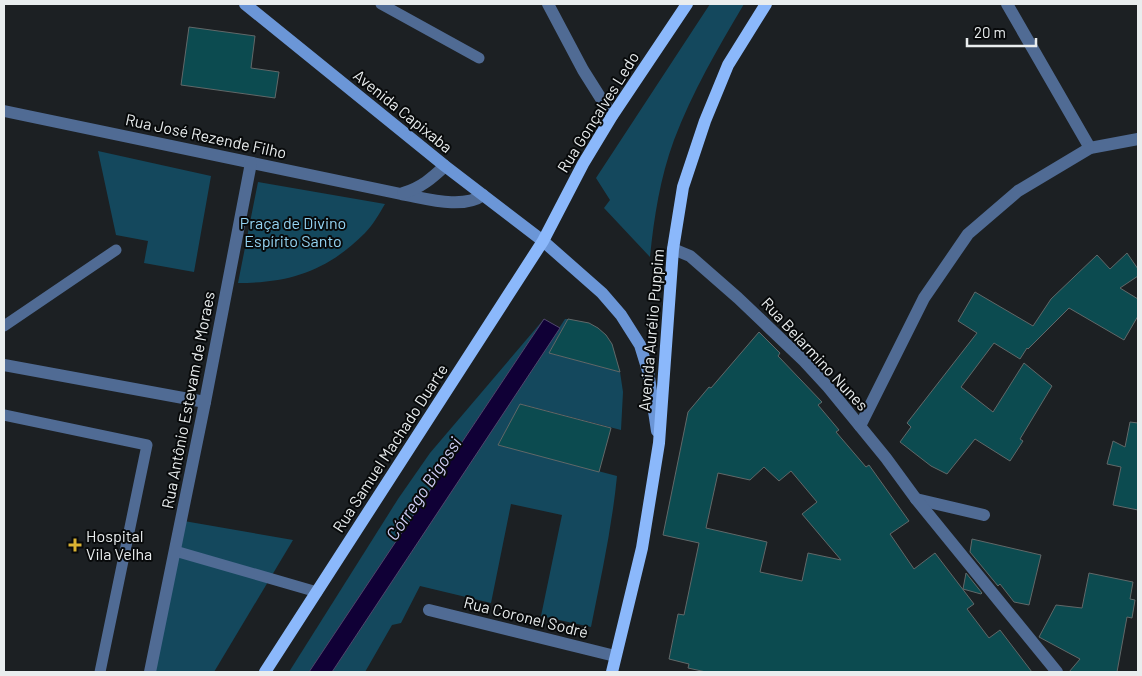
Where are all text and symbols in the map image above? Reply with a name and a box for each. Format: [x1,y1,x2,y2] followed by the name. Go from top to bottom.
[967,15,1036,47] scale bar
[974,23,1006,41] text: 20 m
[553,48,642,176] street label: Rua Gonçalves Ledo
[350,65,456,156] street label: Avenida Capixaba
[124,109,288,162] street label: Rua José Rezende Filho
[240,213,346,250] park label: Praça de Divino Espírito Santo
[634,248,667,412] street label: Avenida Aurélio Puppim
[157,290,218,510] street label: Rua Antônio Estevam de Moraes
[758,293,873,414] street label: Rua Belarmino Nunes
[328,360,451,535] street label: Rua Samuel Machado Duarte
[381,432,466,544] water label: Córrego Bigossi
[86,526,152,563] place label: Hospital Vila Velha
[68,538,82,552] marker: Hospital Vila Velha
[462,592,590,641] street label: Rua Coronel Sodré

